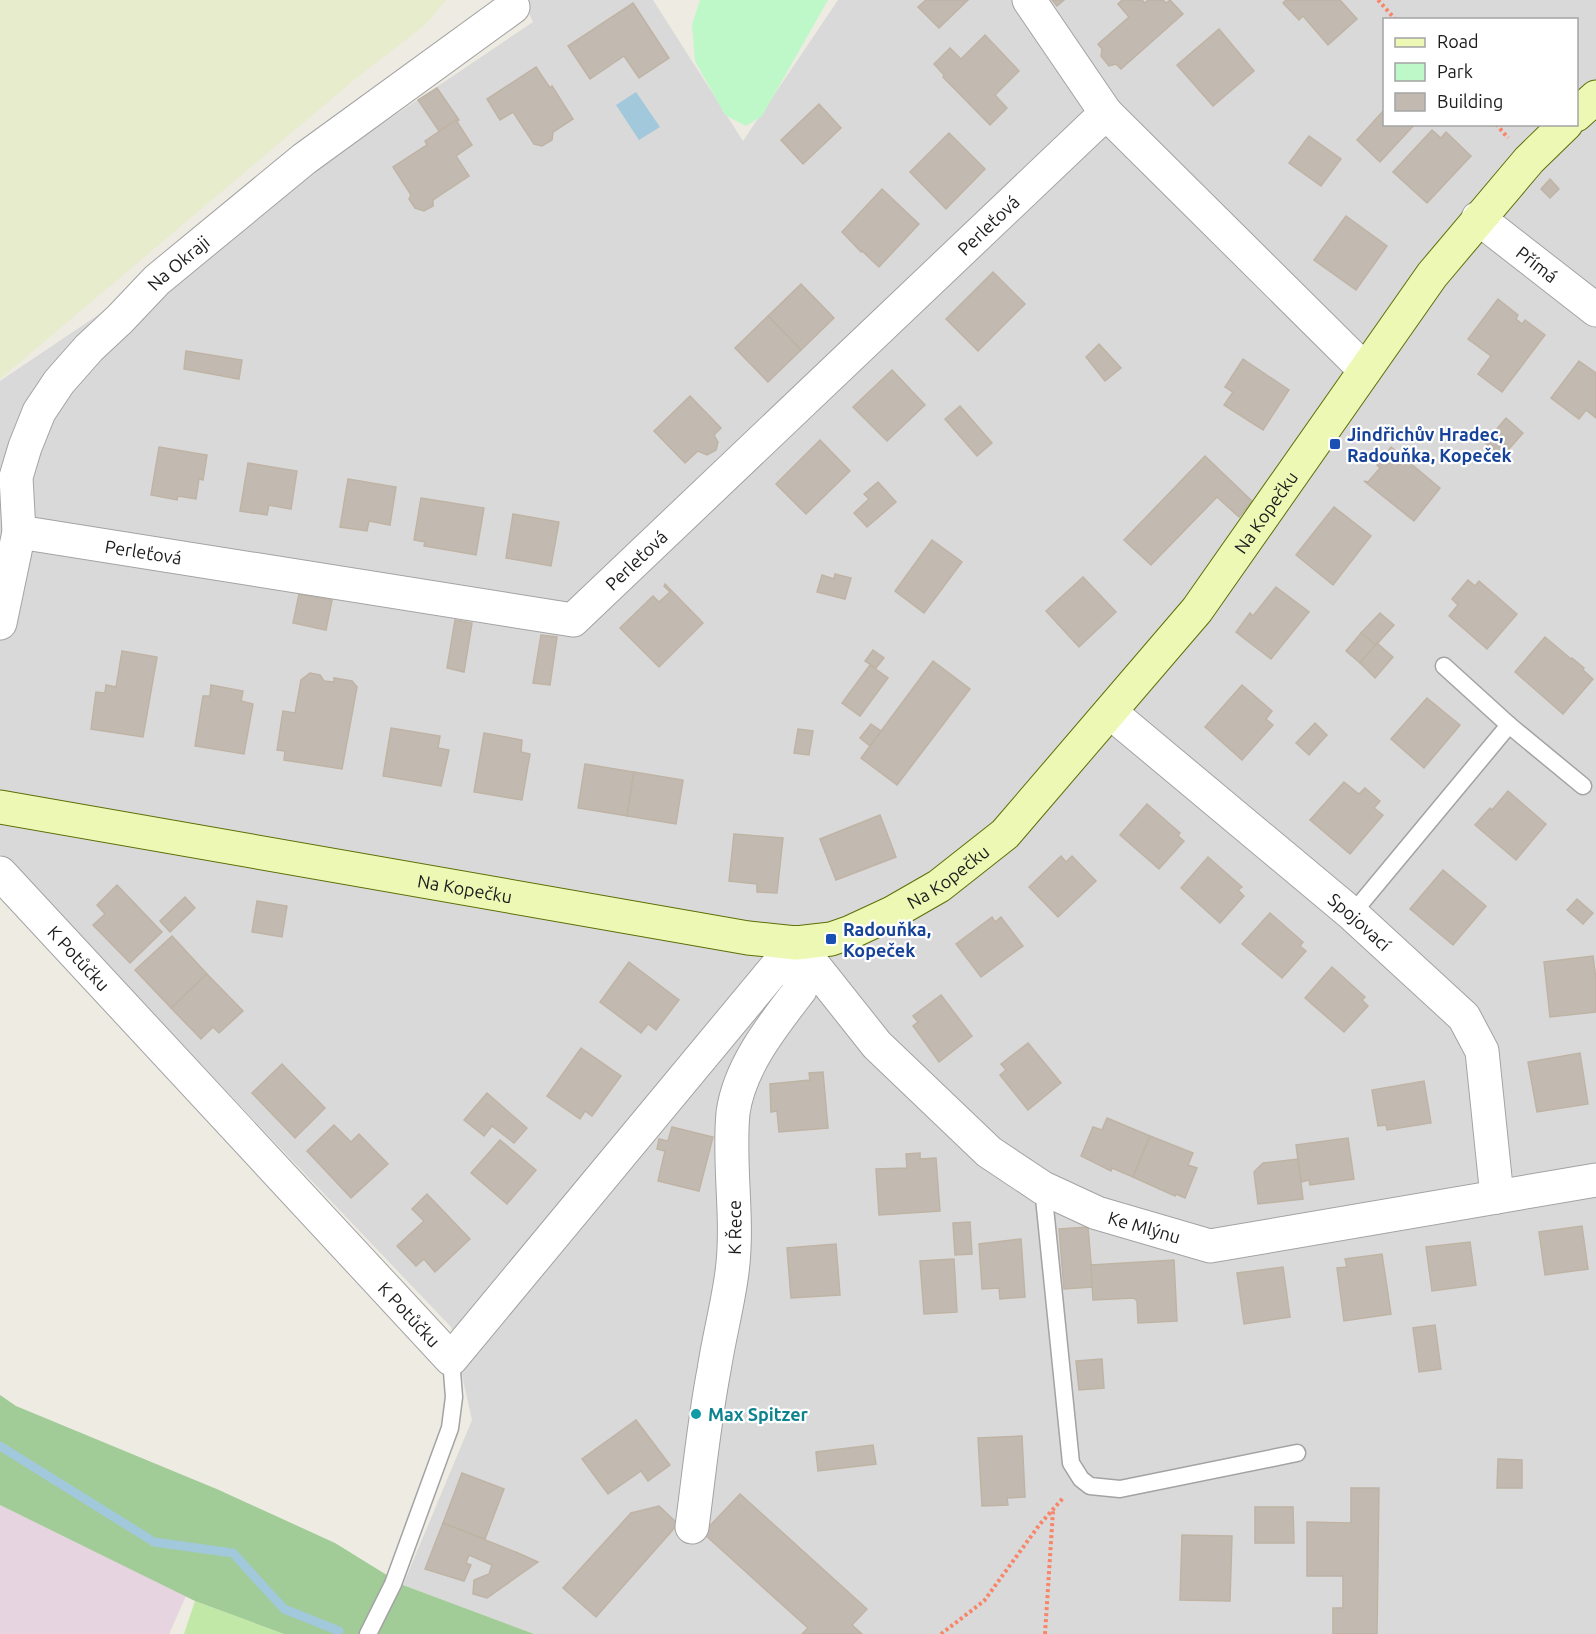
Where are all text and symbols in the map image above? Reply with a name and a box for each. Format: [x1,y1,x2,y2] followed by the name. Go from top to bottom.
[1383,18,1578,126] legend
[1437,31,1479,51] text: Road
[1437,61,1473,81] text: Park
[1437,91,1503,111] text: Building
[953,191,1023,259] street label: Perleťová
[143,231,213,294] street label: Na Okraji
[1513,242,1562,286] street label: Přímá
[1347,424,1512,465] place label: Jindřichův Hradec, Radouňka, Kopeček
[1328,437,1342,451] marker: Jindřichův Hradec, Radouňka, Kopeček
[1230,467,1301,557] street label: Na Kopečku
[601,526,671,594] street label: Perleťová
[104,536,183,568] street label: Perleťová
[903,841,993,912] street label: Na Kopečku
[416,870,514,907] street label: Na Kopečku
[1325,889,1395,955] street label: Spojovací
[843,919,931,960] place label: Radouňka, Kopeček
[44,921,114,995] street label: K Potůčku
[824,932,838,946] marker: Radouňka, Kopeček
[723,1200,744,1255] street label: K Řece
[1106,1207,1183,1247] street label: Ke Mlýnu
[375,1278,444,1351] street label: K Potůčku
[708,1404,809,1424] place label: Max Spitzer
[689,1407,703,1421] marker: Max Spitzer

